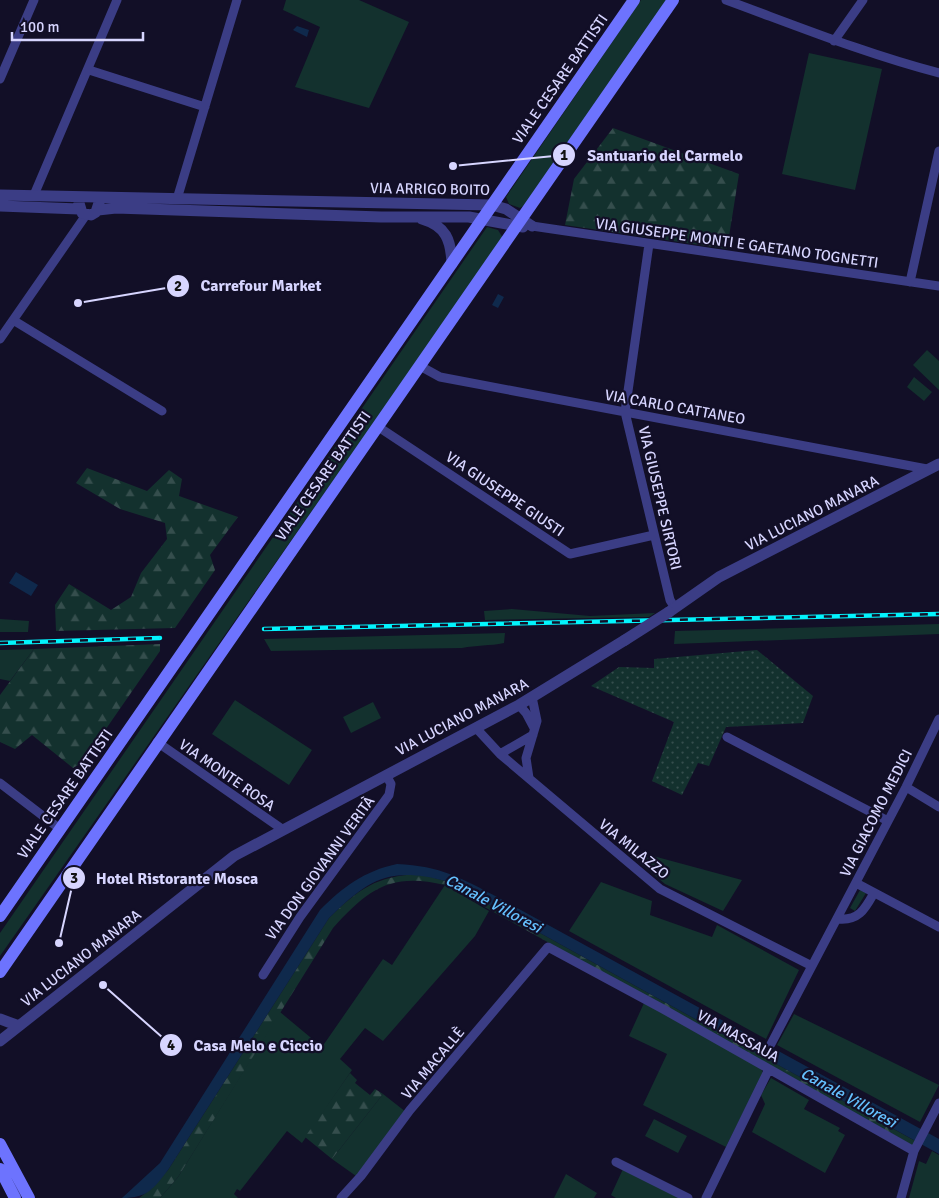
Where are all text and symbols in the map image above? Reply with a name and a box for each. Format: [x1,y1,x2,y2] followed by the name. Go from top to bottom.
[12,10,144,42] scale bar
[508,11,612,147] street label: VIALE CESARE BATTISTI
[20,18,60,36] text: 100 m
[552,140,752,171] callout: Santuario del Carmelo
[560,146,568,164] text: 1
[587,146,743,166] text: Santuario del Carmelo
[370,179,490,199] street label: VIA ARRIGO BOITO
[594,214,880,272] street label: VIA GIUSEPPE MONTI E GAETANO TOGNETTI
[166,270,332,301] callout: Carrefour Market
[201,276,322,296] text: Carrefour Market
[174,277,182,295] text: 2
[603,386,747,428] street label: VIA CARLO CATTANEO
[271,408,375,544] street label: VIALE CESARE BATTISTI
[635,424,685,572] street label: VIA GIUSEPPE SIRTORI
[442,448,568,540] street label: VIA GIUSEPPE GIUSTI
[742,471,882,555] street label: VIA LUCIANO MANARA
[393,674,531,760] street label: VIA LUCIANO MANARA
[13,726,117,862] street label: VIALE CESARE BATTISTI
[176,735,278,815] street label: VIA MONTE ROSA
[836,746,916,880] street label: VIA GIACOMO MEDICI
[261,792,378,943] street label: VIA DON GIOVANNI VERITÀ
[595,815,673,883] street label: VIA MILAZZO
[61,863,269,894] callout: Hotel Ristorante Mosca
[70,869,78,887] text: 3
[96,869,258,889] text: Hotel Ristorante Mosca
[442,870,547,938] water label: Canale Villoresi
[17,905,145,1011] street label: VIA LUCIANO MANARA
[694,1006,782,1066] street label: VIA MASSAUA
[397,1023,468,1103] street label: VIA MACALLÈ
[158,1030,332,1061] callout: Casa Melo e Ciccio
[167,1036,175,1054] text: 4
[193,1036,323,1056] text: Casa Melo e Ciccio
[797,1063,901,1133] water label: Canale Villoresi

